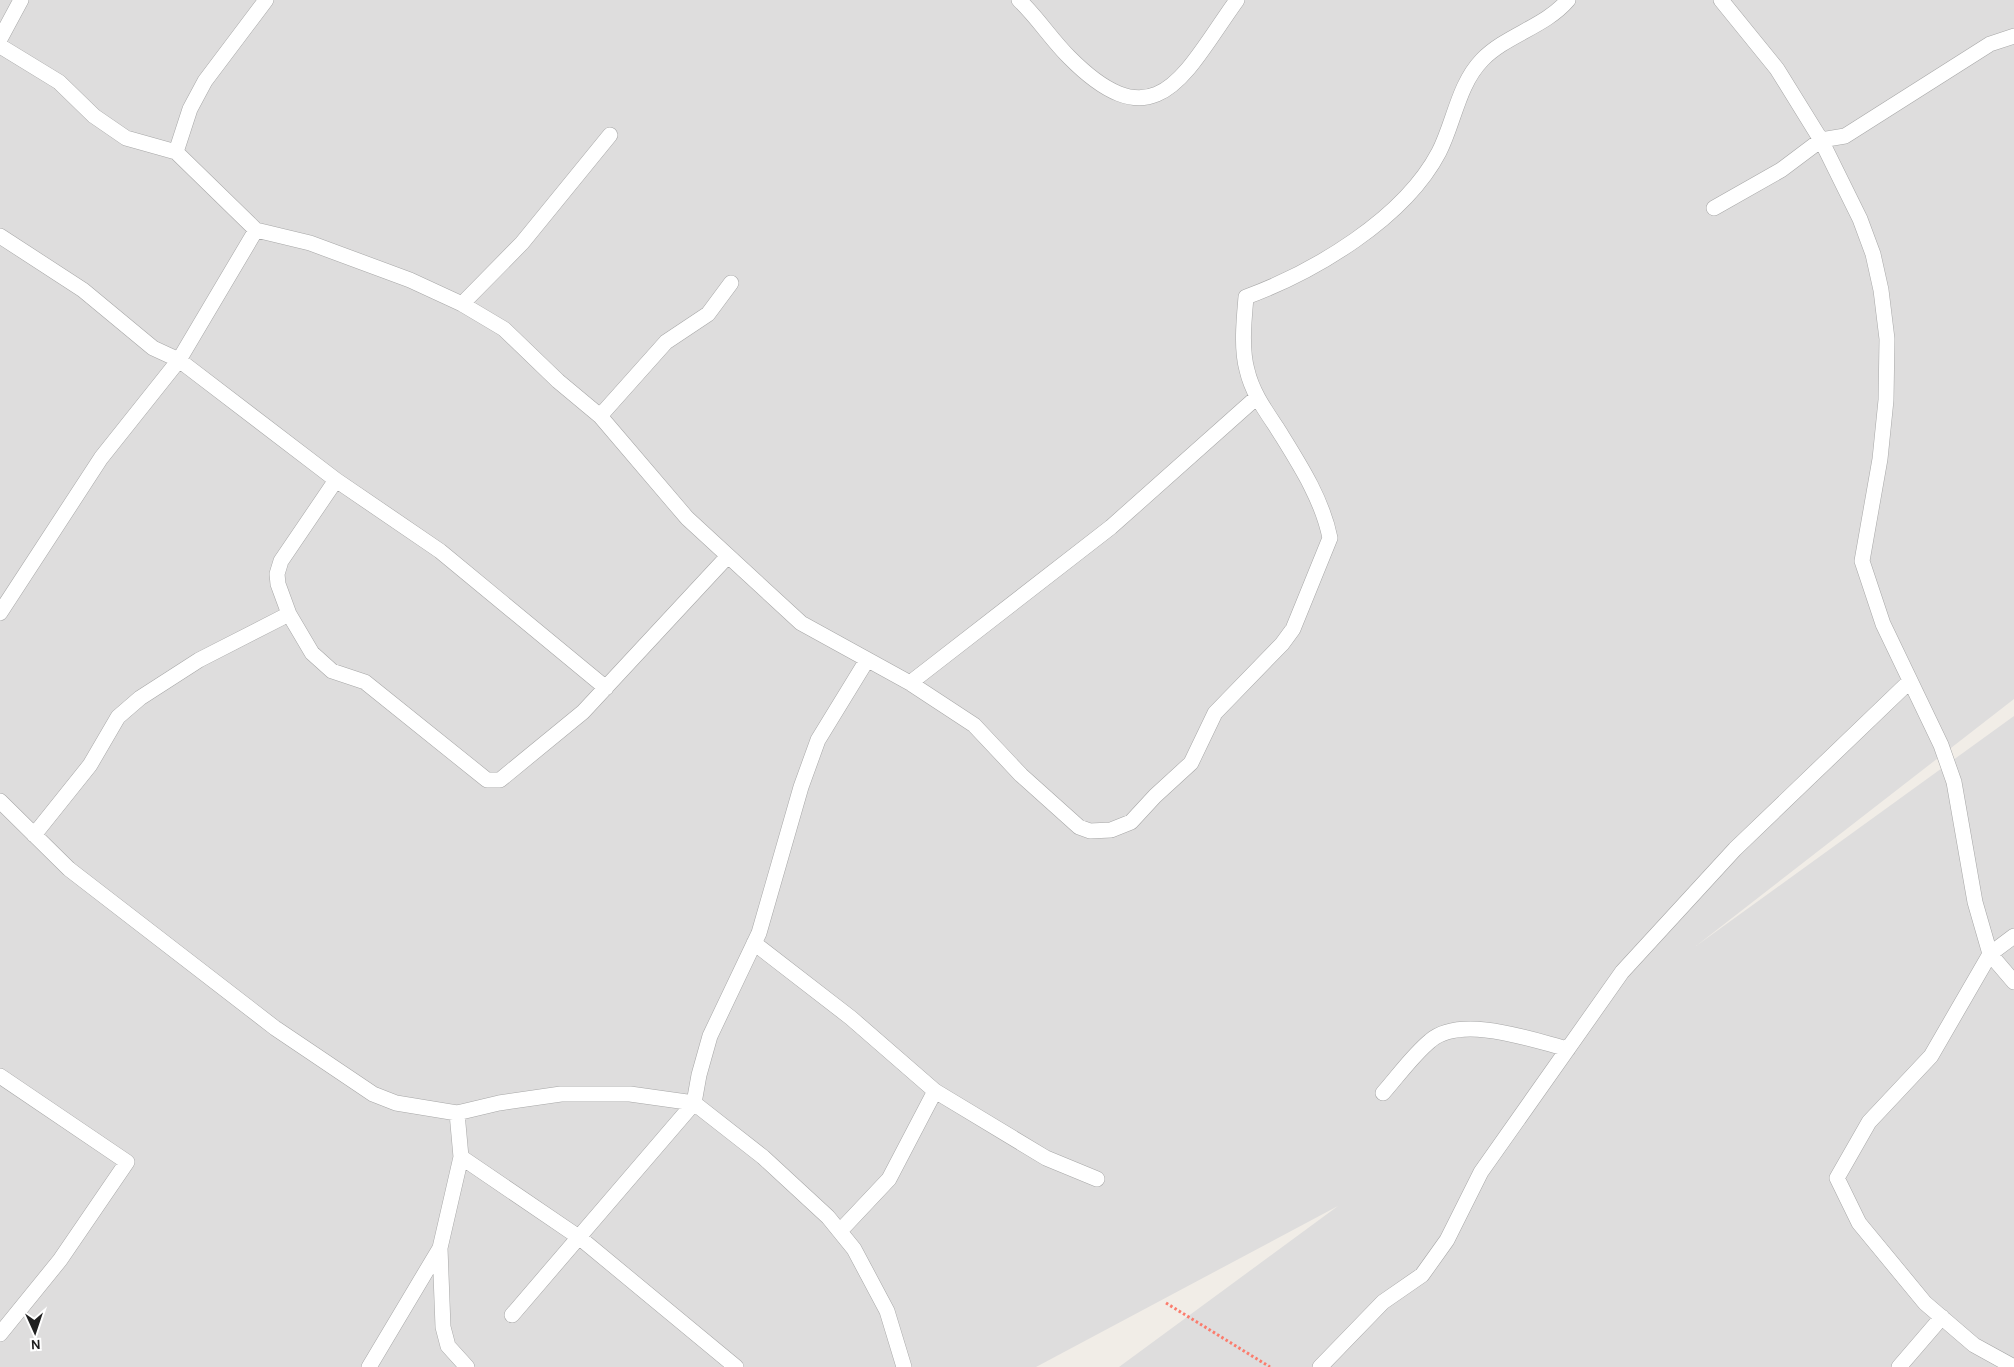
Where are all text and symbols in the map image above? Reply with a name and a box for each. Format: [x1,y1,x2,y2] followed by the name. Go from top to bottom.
[10,1307,60,1357] north arrow
[30,1336,41,1353] text: N

